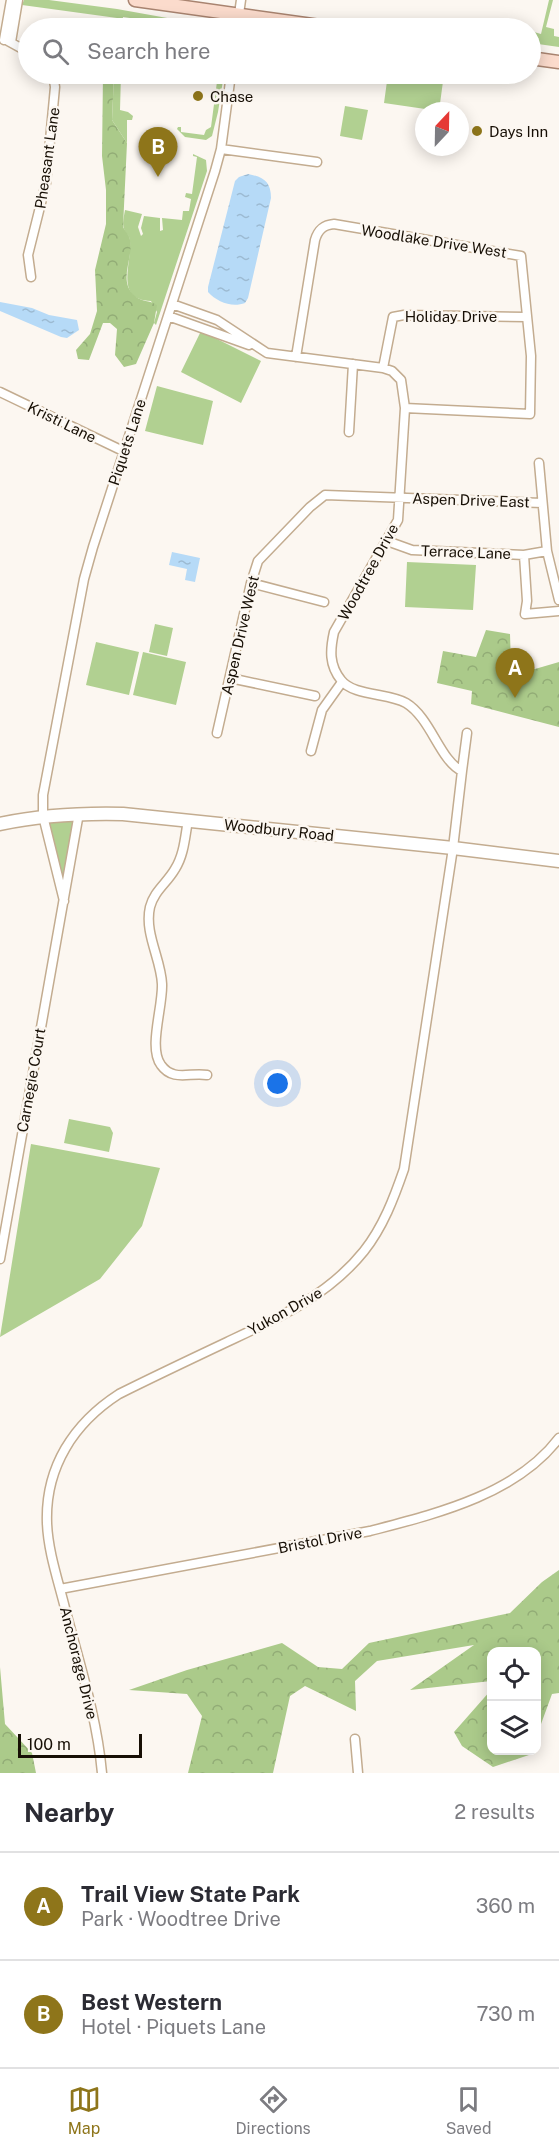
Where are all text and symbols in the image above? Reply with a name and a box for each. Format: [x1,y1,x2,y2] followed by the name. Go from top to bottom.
[18,18,541,84] search box
[39,35,72,68] icon: search
[87,38,211,64] text: Search here
[210,88,253,105] place label: Chase
[191,89,205,103] marker: Chase
[415,102,469,156] north arrow
[31,106,63,210] street label: Pheasant Lane
[489,123,548,140] place label: Days Inn
[470,124,484,138] marker: Days Inn
[138,128,178,177] pin: B
[360,221,508,261] street label: Woodlake Drive West
[405,308,497,325] street label: Holiday Drive
[105,397,149,487] street label: Piquets Lane
[25,398,99,446] street label: Kristi Lane
[412,489,530,511] street label: Aspen Drive East
[334,521,402,623] street label: Woodtree Drive
[421,542,511,562] street label: Terrace Lane
[218,573,262,696] street label: Aspen Drive West
[496,648,534,698] pin: A
[223,816,335,844] street label: Woodbury Road
[13,1026,49,1133] street label: Carnegie Court
[263,1069,292,1098] your location
[245,1284,325,1338] street label: Yukon Drive
[277,1524,363,1556] street label: Bristol Drive
[57,1605,101,1721] street label: Anchorage Drive
[487,1647,541,1755] map controls
[487,1647,541,1701] button: locate
[487,1701,541,1755] button: layers
[18,1731,142,1758] scale bar
[27,1735,71,1754] text: 100 m
[24,1797,114,1828] text: Nearby
[454,1800,535,1824] text: 2 results
[81,1881,300,1907] text: Trail View State Park
[36,1894,51,1918] text: A
[476,1894,535,1918] text: 360 m
[81,1907,281,1931] text: Park · Woodtree Drive
[81,1989,222,2015] text: Best Western
[37,2002,50,2026] text: B
[477,2002,535,2026] text: 730 m
[81,2015,266,2039] text: Hotel · Piquets Lane
[68,2083,101,2138] tab: Map
[236,2083,311,2138] tab: Directions
[446,2083,491,2138] tab: Saved

